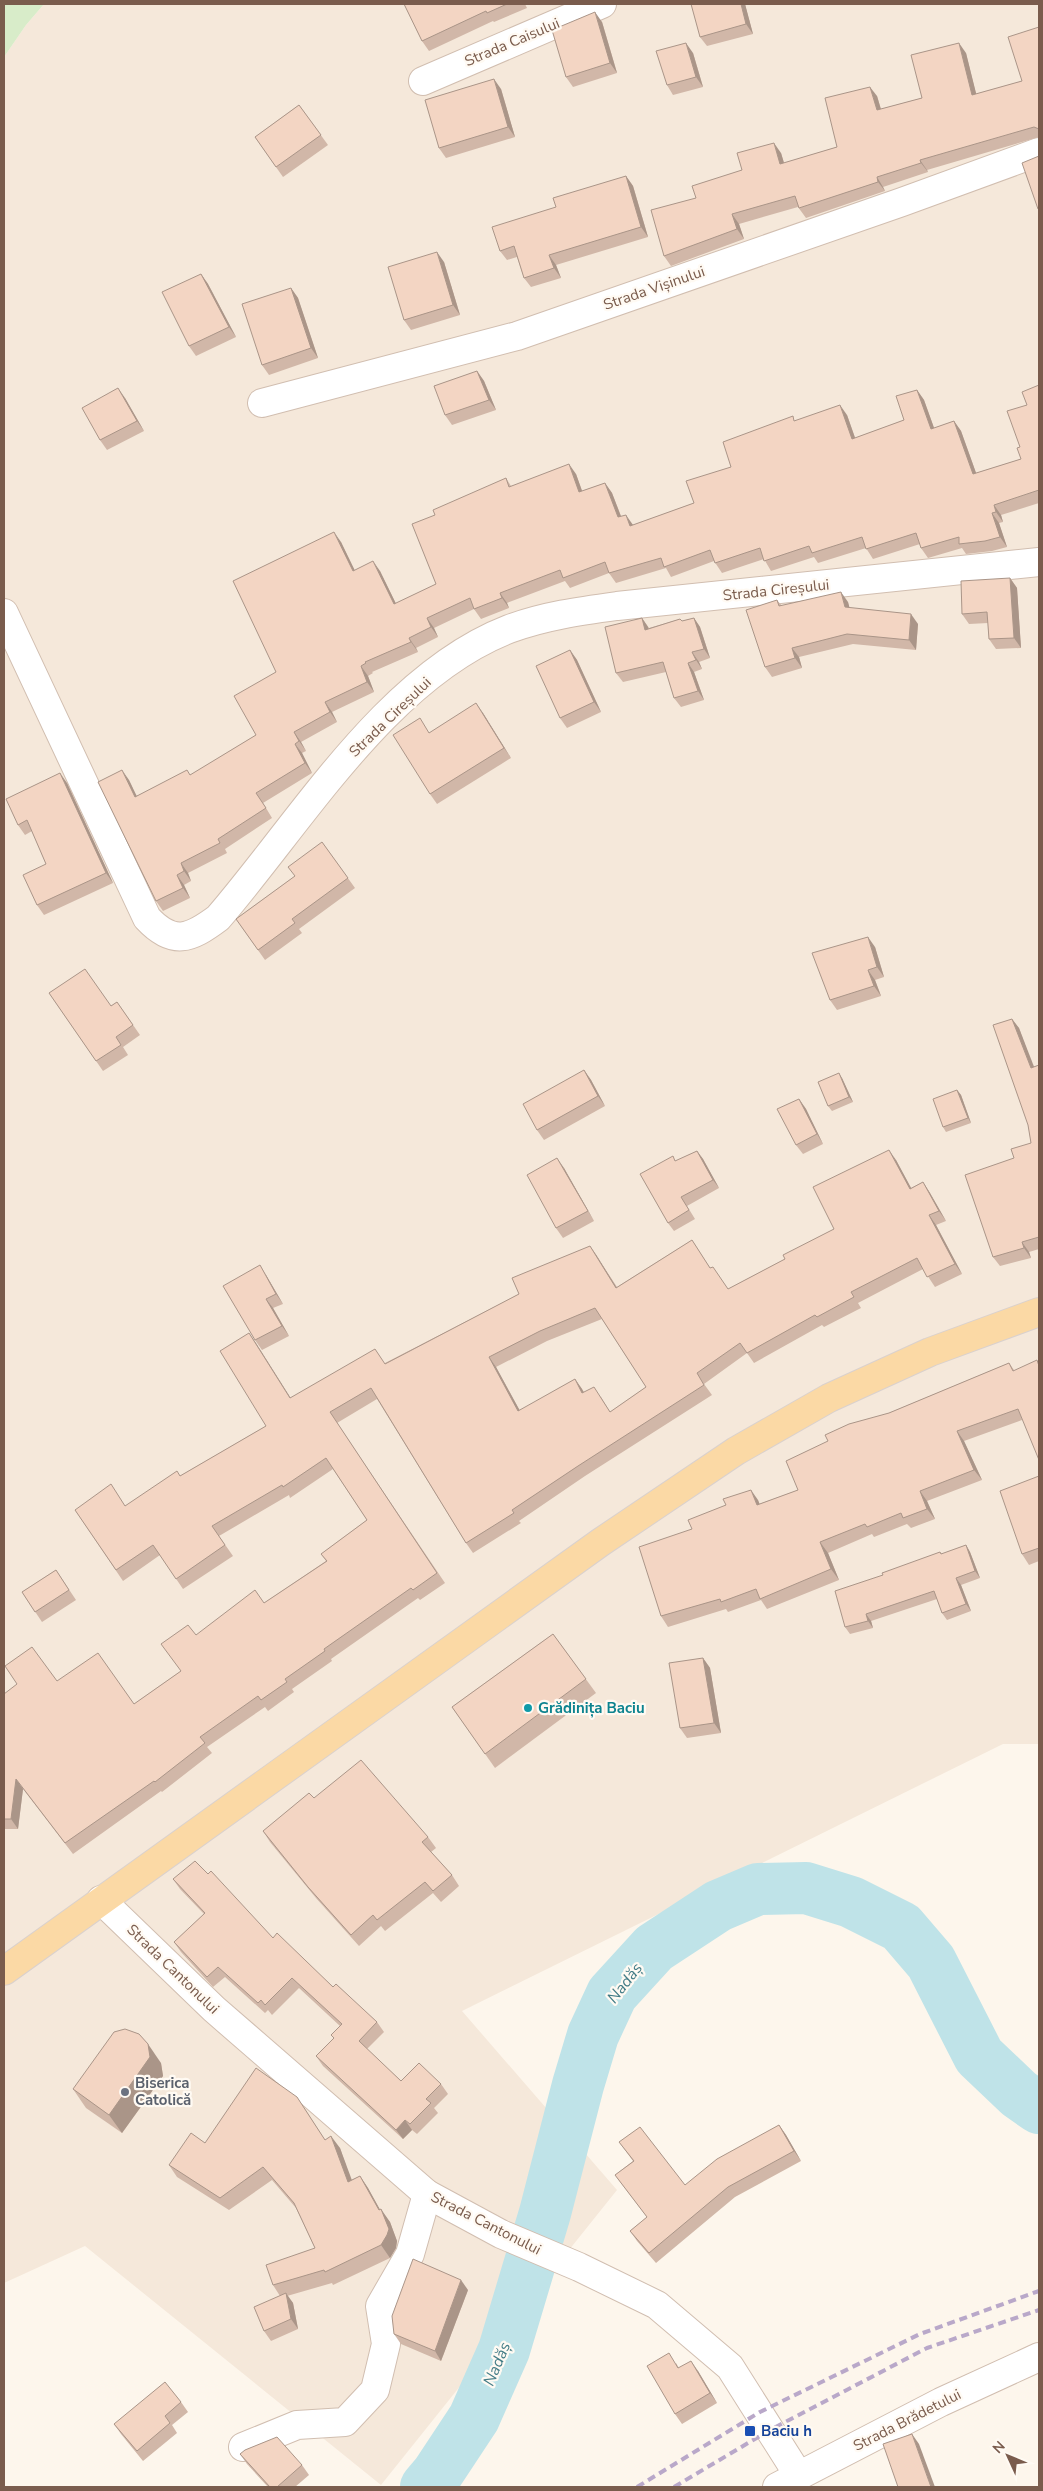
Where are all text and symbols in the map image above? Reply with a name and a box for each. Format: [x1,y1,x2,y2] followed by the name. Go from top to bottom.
[461,13,563,71] street label: Strada Caisului
[601,261,707,315] street label: Strada Vișinului
[722,574,830,606] street label: Strada Cireșului
[345,673,435,761] street label: Strada Cireșului
[538,1698,645,1718] place label: Grădinița Baciu
[522,1702,534,1714] marker: Grădinița Baciu
[122,1920,224,2018] street label: Strada Cantonului
[602,1958,648,2008] water label: Nadăș
[135,2073,191,2110] place label: Biserica Catolică
[119,2086,131,2098] marker: Biserica Catolică
[427,2187,545,2259] street label: Strada Cantonului
[478,2338,516,2389] water label: Nadăș
[850,2384,964,2456] street label: Strada Brădetului
[761,2421,812,2441] place label: Baciu h
[743,2424,757,2438] marker: Baciu h
[983,2431,1033,2481] north arrow
[989,2437,1009,2458] text: N

